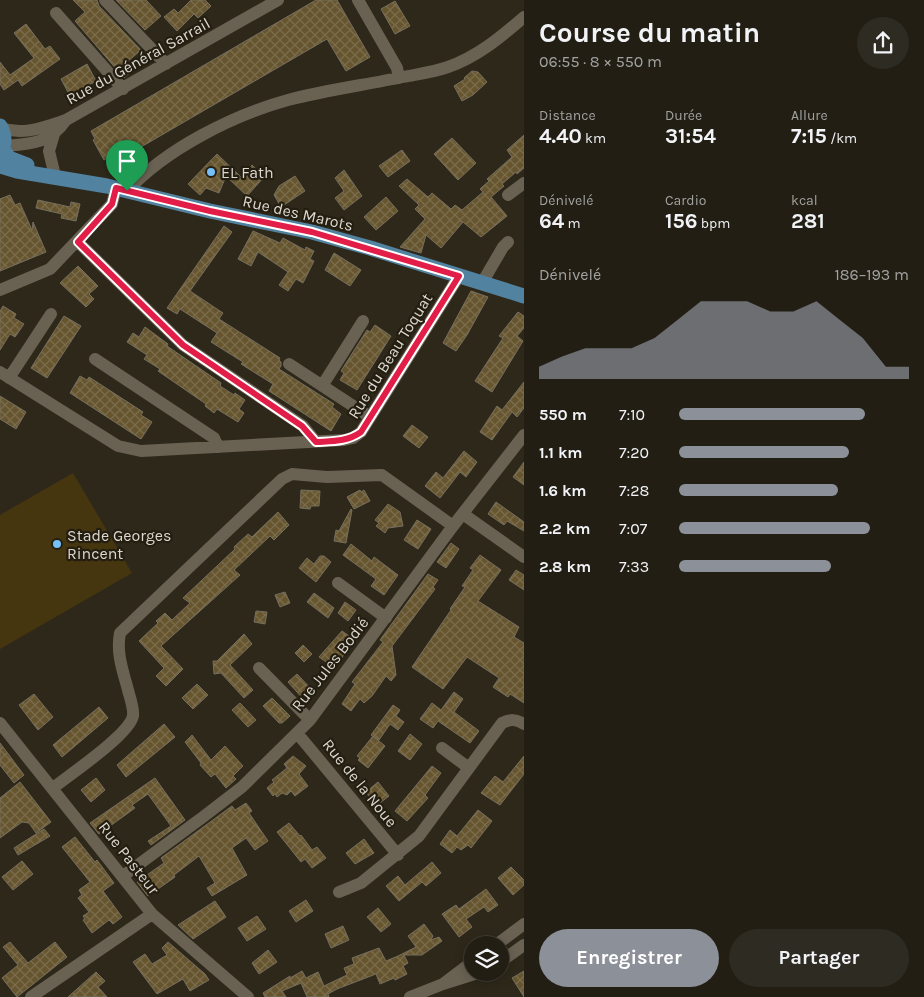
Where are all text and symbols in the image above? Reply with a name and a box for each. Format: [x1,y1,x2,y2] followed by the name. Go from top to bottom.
[63,13,213,109] street label: Rue du Général Sarrail
[539,16,760,49] text: Course du matin
[857,17,909,69] button: share
[539,52,662,71] text: 06:55 · 8 × 550 m
[539,107,596,124] text: Distance
[665,107,702,124] text: Durée
[791,107,828,124] text: Allure
[539,124,582,148] text: 4.40
[665,124,716,148] text: 31:54
[791,124,827,148] text: 7:15
[582,130,606,147] text: km
[827,130,857,147] text: /km
[106,140,148,191] pin
[113,147,141,175] icon: arrive
[221,163,274,182] place label: EL Fath
[205,166,217,178] marker: EL Fath
[241,191,355,235] street label: Rue des Marots
[539,192,593,209] text: Dénivelé
[665,192,706,209] text: Cardio
[791,192,818,209] text: kcal
[539,209,564,233] text: 64
[665,209,697,233] text: 156
[791,209,825,233] text: 281
[564,215,581,232] text: m
[697,215,730,232] text: bpm
[539,265,601,284] text: Dénivelé
[834,265,909,284] text: 186–193 m
[344,290,436,422] street label: Rue du Beau Toquat
[539,405,587,424] text: 550 m
[619,405,645,424] text: 7:10
[539,443,583,462] text: 1.1 km
[619,443,649,462] text: 7:20
[539,481,587,500] text: 1.6 km
[619,481,649,500] text: 7:28
[539,519,591,538] text: 2.2 km
[619,519,647,538] text: 7:07
[67,526,171,563] place label: Stade Georges Rincent
[51,538,63,550] marker: Stade Georges Rincent
[539,557,591,576] text: 2.8 km
[619,557,649,576] text: 7:33
[288,613,372,715] street label: Rue Jules Bodié
[319,735,401,831] street label: Rue de la Noue
[95,818,163,898] street label: Rue Pasteur
[539,929,719,987] button: Enregistrer
[729,929,909,987] button: Partager
[464,936,509,981] map controls
[464,936,509,981] button: layers

